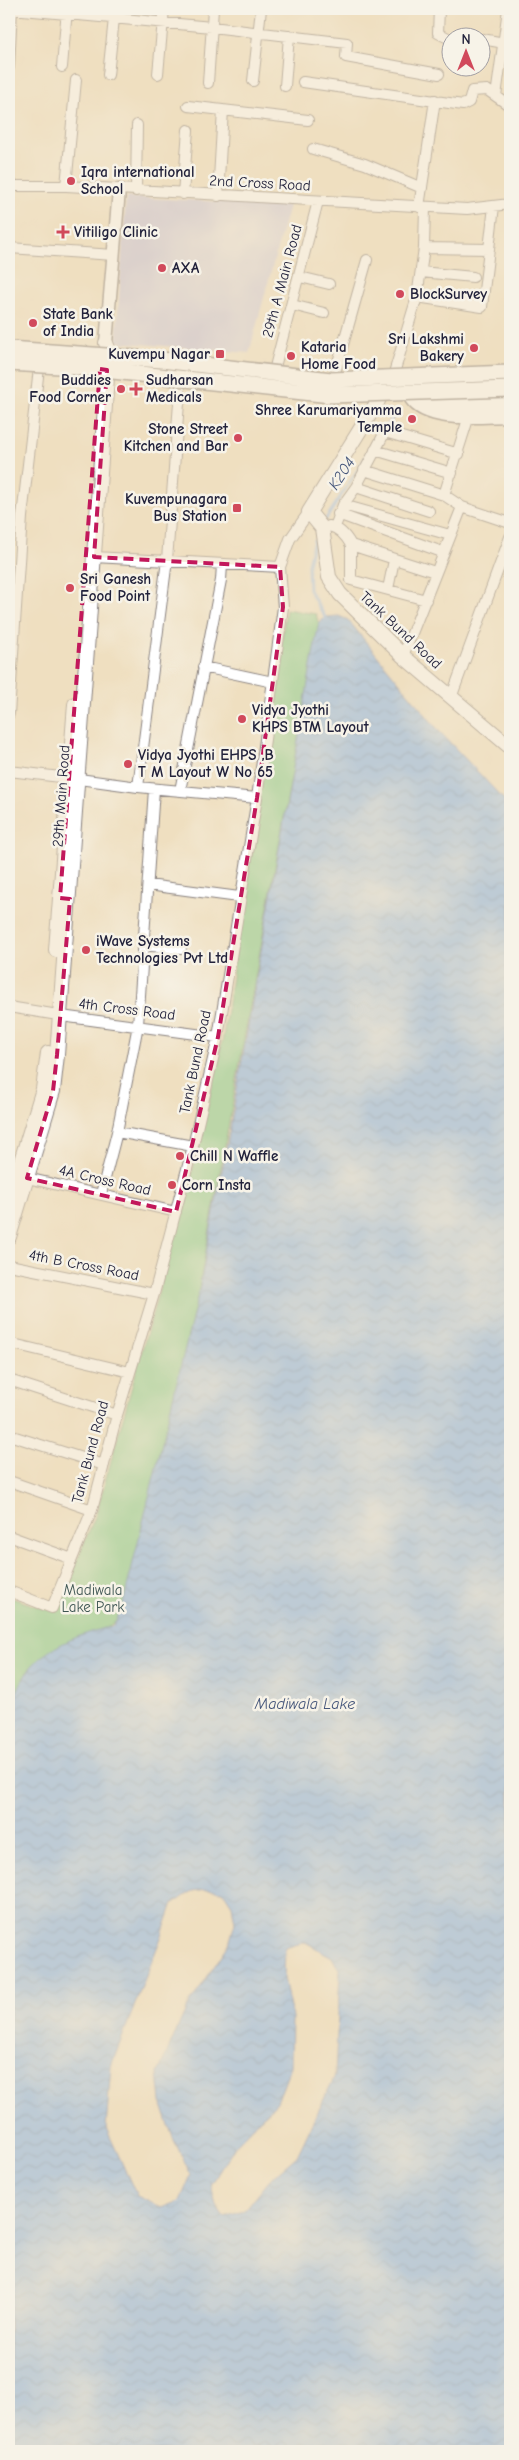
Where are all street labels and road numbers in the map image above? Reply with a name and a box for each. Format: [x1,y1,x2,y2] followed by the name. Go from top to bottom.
[209,171,311,195] street label: 2nd Cross Road
[258,223,306,339] street label: 29th A Main Road
[356,587,446,673] street label: Tank Bund Road
[48,744,74,848] street label: 29th Main Road
[78,994,176,1024] street label: 4th Cross Road
[175,1009,215,1115] street label: Tank Bund Road
[57,1161,153,1199] street label: 4A Cross Road
[28,1246,140,1284] street label: 4th B Cross Road
[68,1399,112,1505] street label: Tank Bund Road

